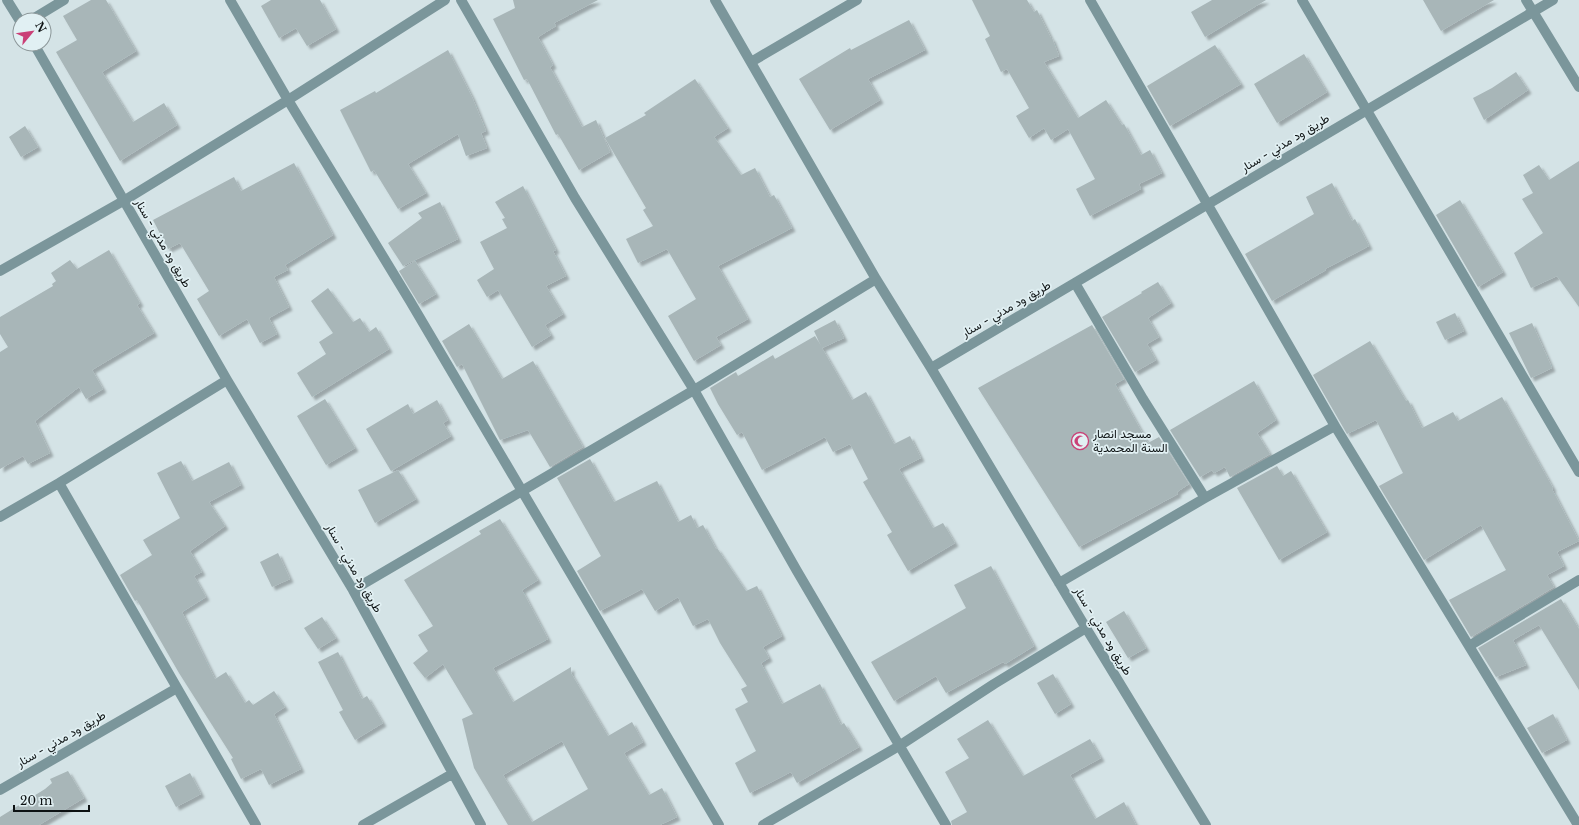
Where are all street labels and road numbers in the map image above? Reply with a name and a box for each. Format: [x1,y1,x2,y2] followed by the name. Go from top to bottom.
[1237,110,1333,178] street label: طريق ود مدني - سنار
[129,195,195,292] street label: طريق ود مدني - سنار
[958,277,1055,343] street label: طريق ود مدني - سنار
[320,520,386,617] street label: طريق ود مدني - سنار
[1068,583,1136,679] street label: طريق ود مدني - سنار
[13,707,110,773] street label: طريق ود مدني - سنار

